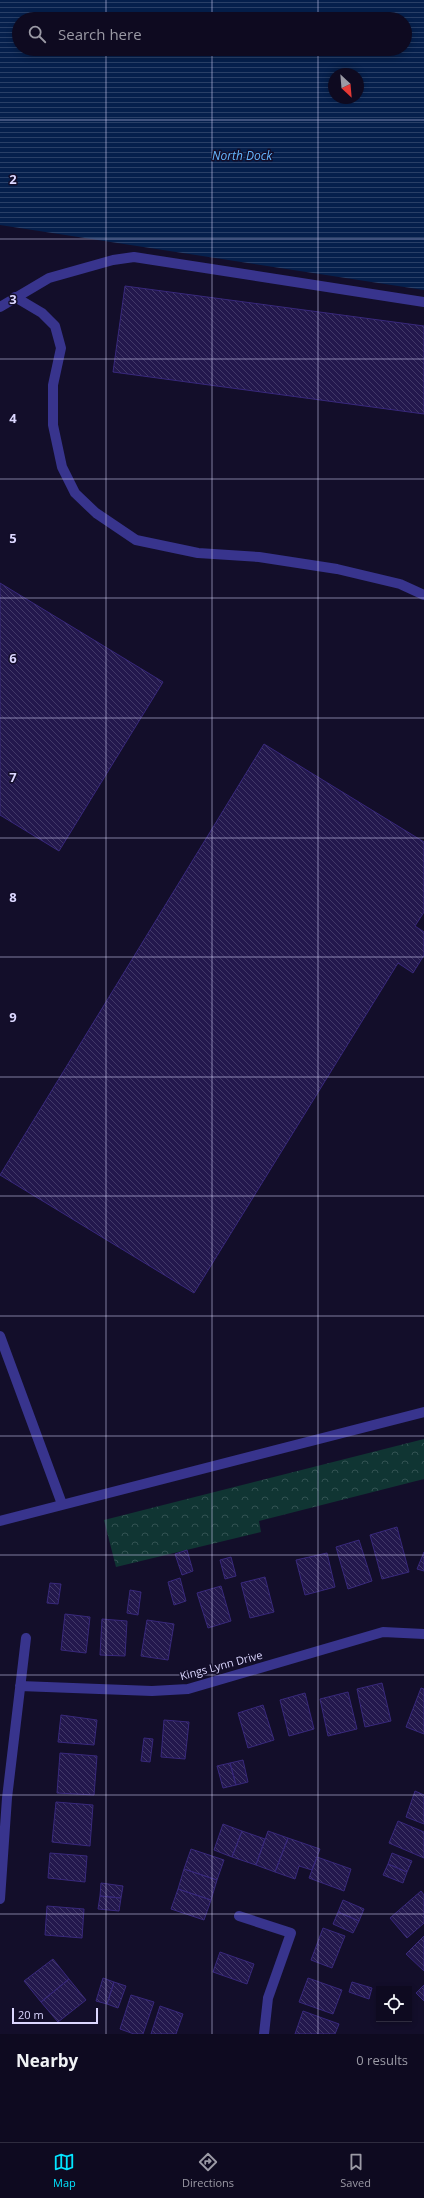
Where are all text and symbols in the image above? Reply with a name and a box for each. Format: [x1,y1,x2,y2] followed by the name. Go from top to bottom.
[12,12,412,56] search box
[26,23,48,45] icon: search
[58,24,142,44] text: Search here
[328,68,364,104] north arrow
[212,147,273,164] water label: North Dock
[9,170,17,188] text: 2
[9,290,17,308] text: 3
[9,409,17,427] text: 4
[9,529,17,547] text: 5
[9,649,17,667] text: 6
[9,768,17,786] text: 7
[9,888,17,906] text: 8
[9,1008,17,1026] text: 9
[178,1647,264,1683] street label: Kings Lynn Drive
[376,1986,412,2022] map controls
[376,1986,412,2022] button: locate
[12,2006,98,2025] scale bar
[18,2007,44,2022] text: 20 m
[16,2049,78,2072] text: Nearby
[356,2051,408,2069] text: 0 results
[53,2151,76,2190] tab: Map
[182,2151,234,2190] tab: Directions
[340,2151,371,2190] tab: Saved

